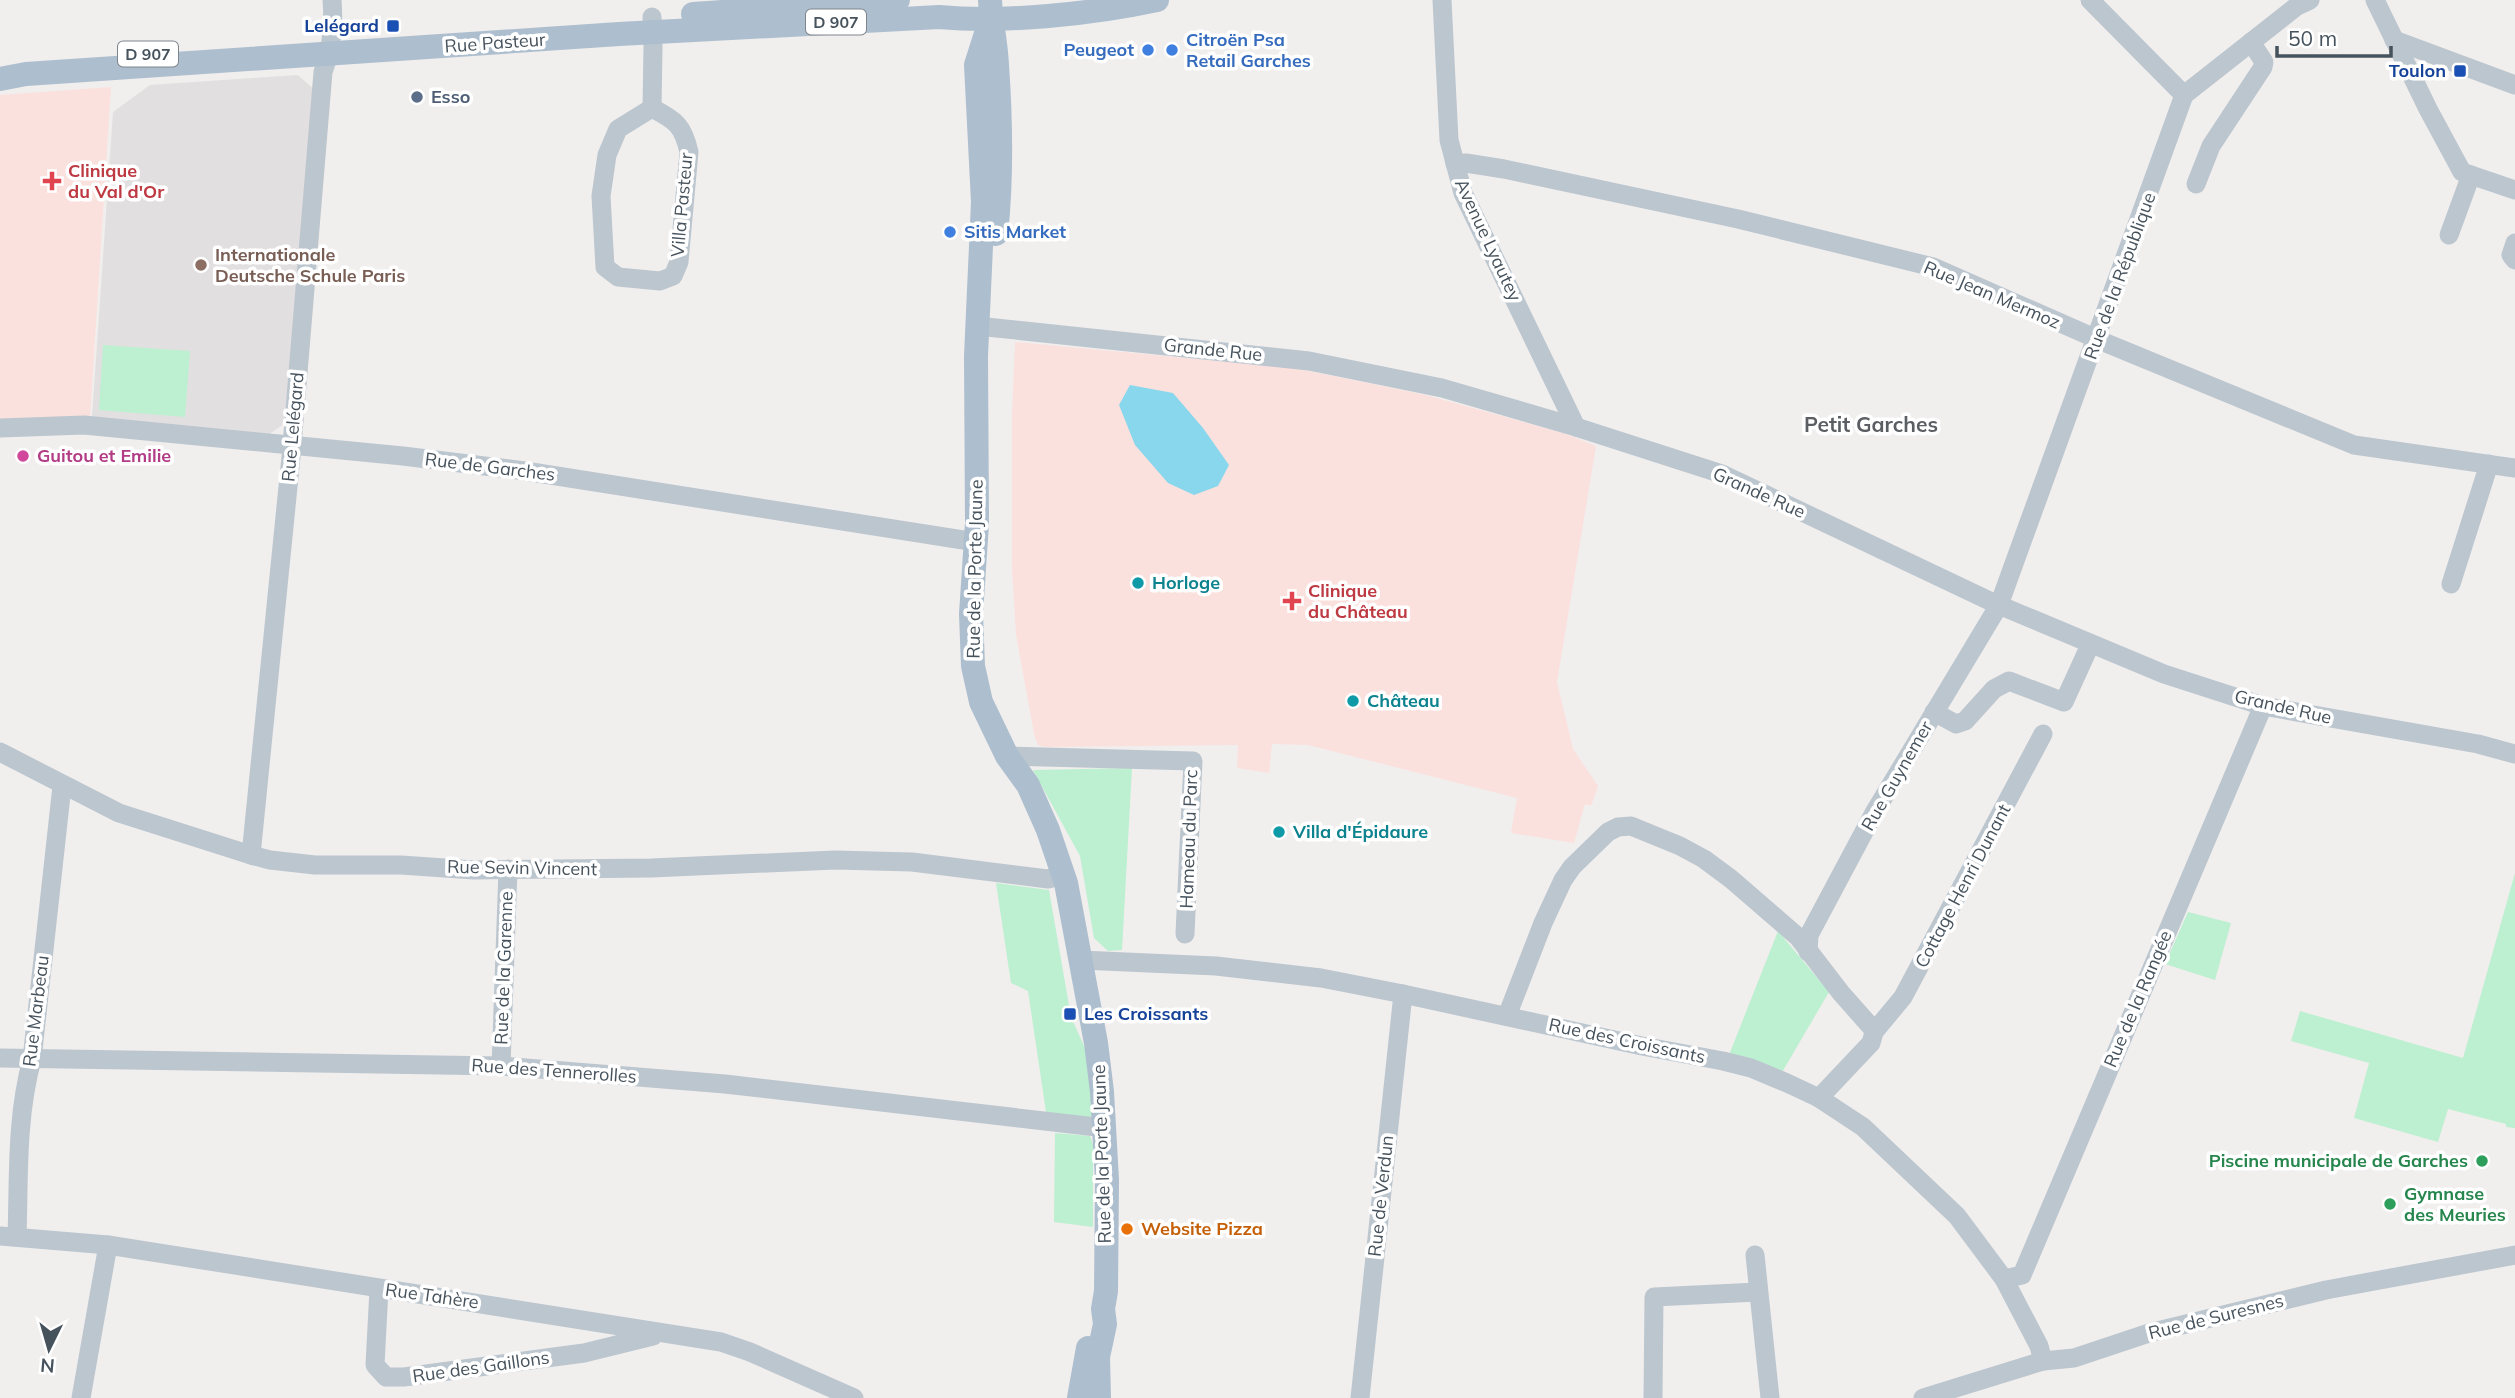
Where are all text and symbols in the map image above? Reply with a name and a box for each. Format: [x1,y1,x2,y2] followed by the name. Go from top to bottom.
[806,10,866,34] road number: D 907
[304,14,379,37] place label: Lelégard
[2277,14,2391,58] scale bar
[385,18,401,34] marker: Lelégard
[2288,25,2337,51] text: 50 m
[444,27,547,58] street label: Rue Pasteur
[1186,28,1311,72] place label: Citroën Psa Retail Garches
[1063,38,1134,61] place label: Peugeot
[118,42,178,66] road number: D 907
[1140,42,1156,58] marker: Peugeot
[1164,42,1180,58] marker: Citroën Psa Retail Garches
[2389,59,2446,82] place label: Toulon
[2452,63,2468,79] marker: Toulon
[431,85,470,108] place label: Esso
[409,89,425,105] marker: Esso
[665,151,698,258] street label: Villa Pasteur
[68,159,165,203] place label: Clinique du Val d'Or
[42,171,62,191] marker: Clinique du Val d'Or
[1450,175,1527,305] street label: Avenue Lyautey
[2079,189,2160,362] street label: Rue de la République
[964,220,1066,243] place label: Sitis Market
[942,224,958,240] marker: Sitis Market
[215,243,405,287] place label: Internationale Deutsche Schule Paris
[1920,255,2064,334] street label: Rue Jean Mermoz
[193,257,209,273] marker: Internationale Deutsche Schule Paris
[1163,333,1263,366] street label: Grande Rue
[276,371,309,483] street label: Rue Lelégard
[1804,411,1938,437] district label: Petit Garches
[37,444,171,467] place label: Guitou et Emilie
[424,447,557,486] street label: Rue de Garches
[15,448,31,464] marker: Guitou et Emilie
[1709,462,1809,523] street label: Grande Rue
[961,479,988,659] street label: Rue de la Porte Jaune
[1152,571,1220,594] place label: Horloge
[1130,575,1146,591] marker: Horloge
[1308,579,1408,623] place label: Clinique du Château
[1282,591,1302,611] marker: Clinique du Château
[2232,684,2334,729] street label: Grande Rue
[1367,689,1440,712] place label: Château
[1345,693,1361,709] marker: Château
[1856,716,1937,835] street label: Rue Guynemer
[1175,769,1202,909] street label: Hameau du Parc
[1910,800,2015,972] street label: Cottage Henri Dunant
[1292,820,1428,843] place label: Villa d'Épidaure
[1271,824,1287,840] marker: Villa d'Épidaure
[447,855,597,880] street label: Rue Sevin Vincent
[489,891,518,1045] street label: Rue de la Garenne
[2098,927,2177,1071] street label: Rue de la Rangée
[17,954,54,1068] street label: Rue Marbeau
[1084,1002,1208,1025] place label: Les Croissants
[1062,1006,1078,1022] marker: Les Croissants
[1547,1013,1707,1068] street label: Rue des Croissants
[471,1053,638,1088] street label: Rue des Tennerolles
[1087,1064,1116,1244] street label: Rue de la Porte Jaune
[1363,1134,1398,1258] street label: Rue de Verdun
[2209,1149,2468,1172] place label: Piscine municipale de Garches
[2474,1153,2490,1169] marker: Piscine municipale de Garches
[2404,1182,2506,1226] place label: Gymnase des Meuries
[2382,1196,2398,1212] marker: Gymnase des Meuries
[1141,1217,1263,1240] place label: Website Pizza
[1119,1221,1135,1237] marker: Website Pizza
[384,1278,480,1313] street label: Rue Tahère
[2146,1289,2286,1344] street label: Rue de Suresnes
[14,1314,84,1384] north arrow
[411,1345,551,1388] street label: Rue des Gaillons
[39,1353,56,1379] text: N

